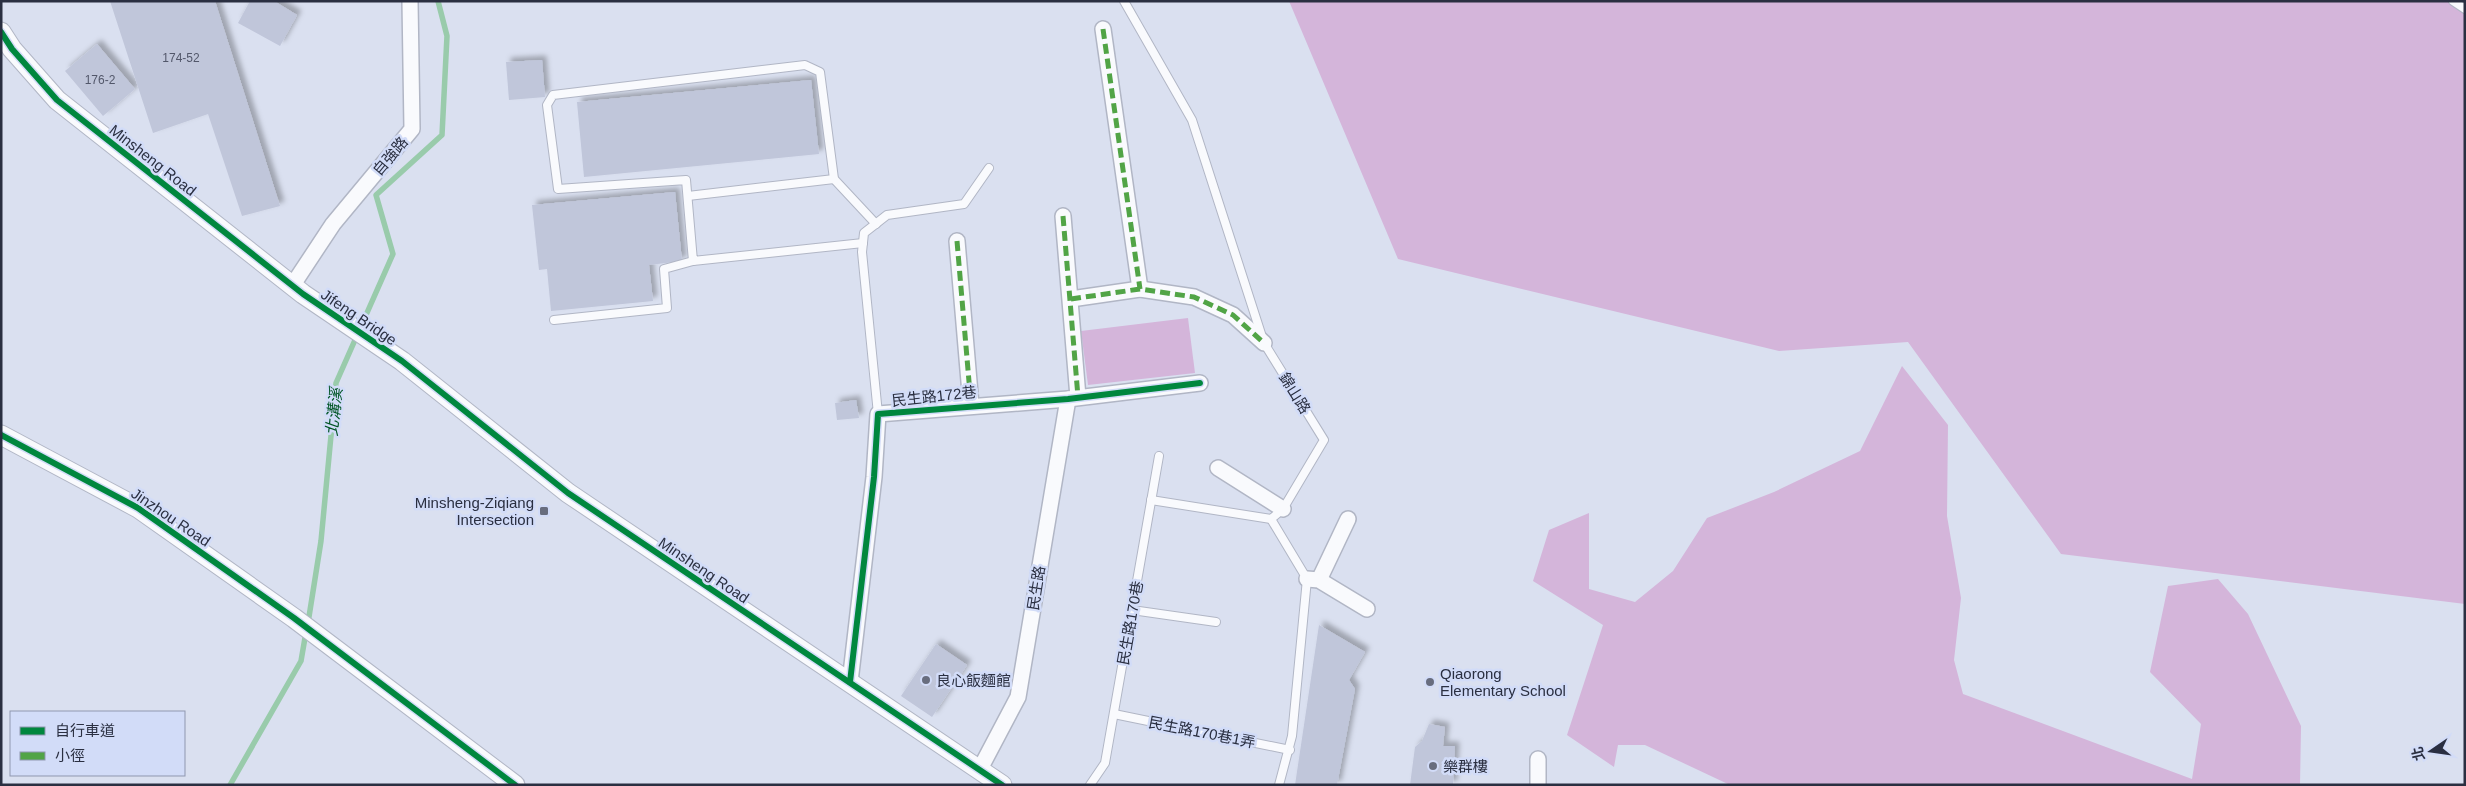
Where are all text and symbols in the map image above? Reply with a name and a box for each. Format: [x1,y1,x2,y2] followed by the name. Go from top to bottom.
[162,51,200,65] house number: 174-52
[85,73,116,87] house number: 176-2
[106,121,200,199] street label: Minsheng Road
[369,133,411,179] street label: 自強路
[318,285,400,349] street label: Jifeng Bridge
[1276,369,1314,417] street label: 錦山路
[891,383,977,409] street label: 民生路172巷
[323,385,345,437] water label: 北溝溪
[128,484,214,550] street label: Jinzhou Road
[415,494,534,528] place label: Minsheng-Ziqiang Intersection
[538,505,550,517] marker: Minsheng-Ziqiang Intersection
[656,534,752,606] street label: Minsheng Road
[1024,564,1048,612] street label: 民生路
[1114,580,1146,666] street label: 民生路170巷
[1440,665,1566,699] place label: Qiaorong Elementary School
[936,672,1011,689] place label: 良心飯麵館
[920,674,932,686] marker: 良心飯麵館
[1424,676,1436,688] marker: Qiaorong Elementary School
[10,711,185,776] legend
[1147,713,1257,751] street label: 民生路170巷1弄
[55,722,115,739] text: 自行車道
[2406,726,2456,776] north arrow
[2409,745,2428,763] text: 北
[55,747,85,764] text: 小徑
[1443,758,1488,775] place label: 樂群樓
[1427,760,1439,772] marker: 樂群樓

